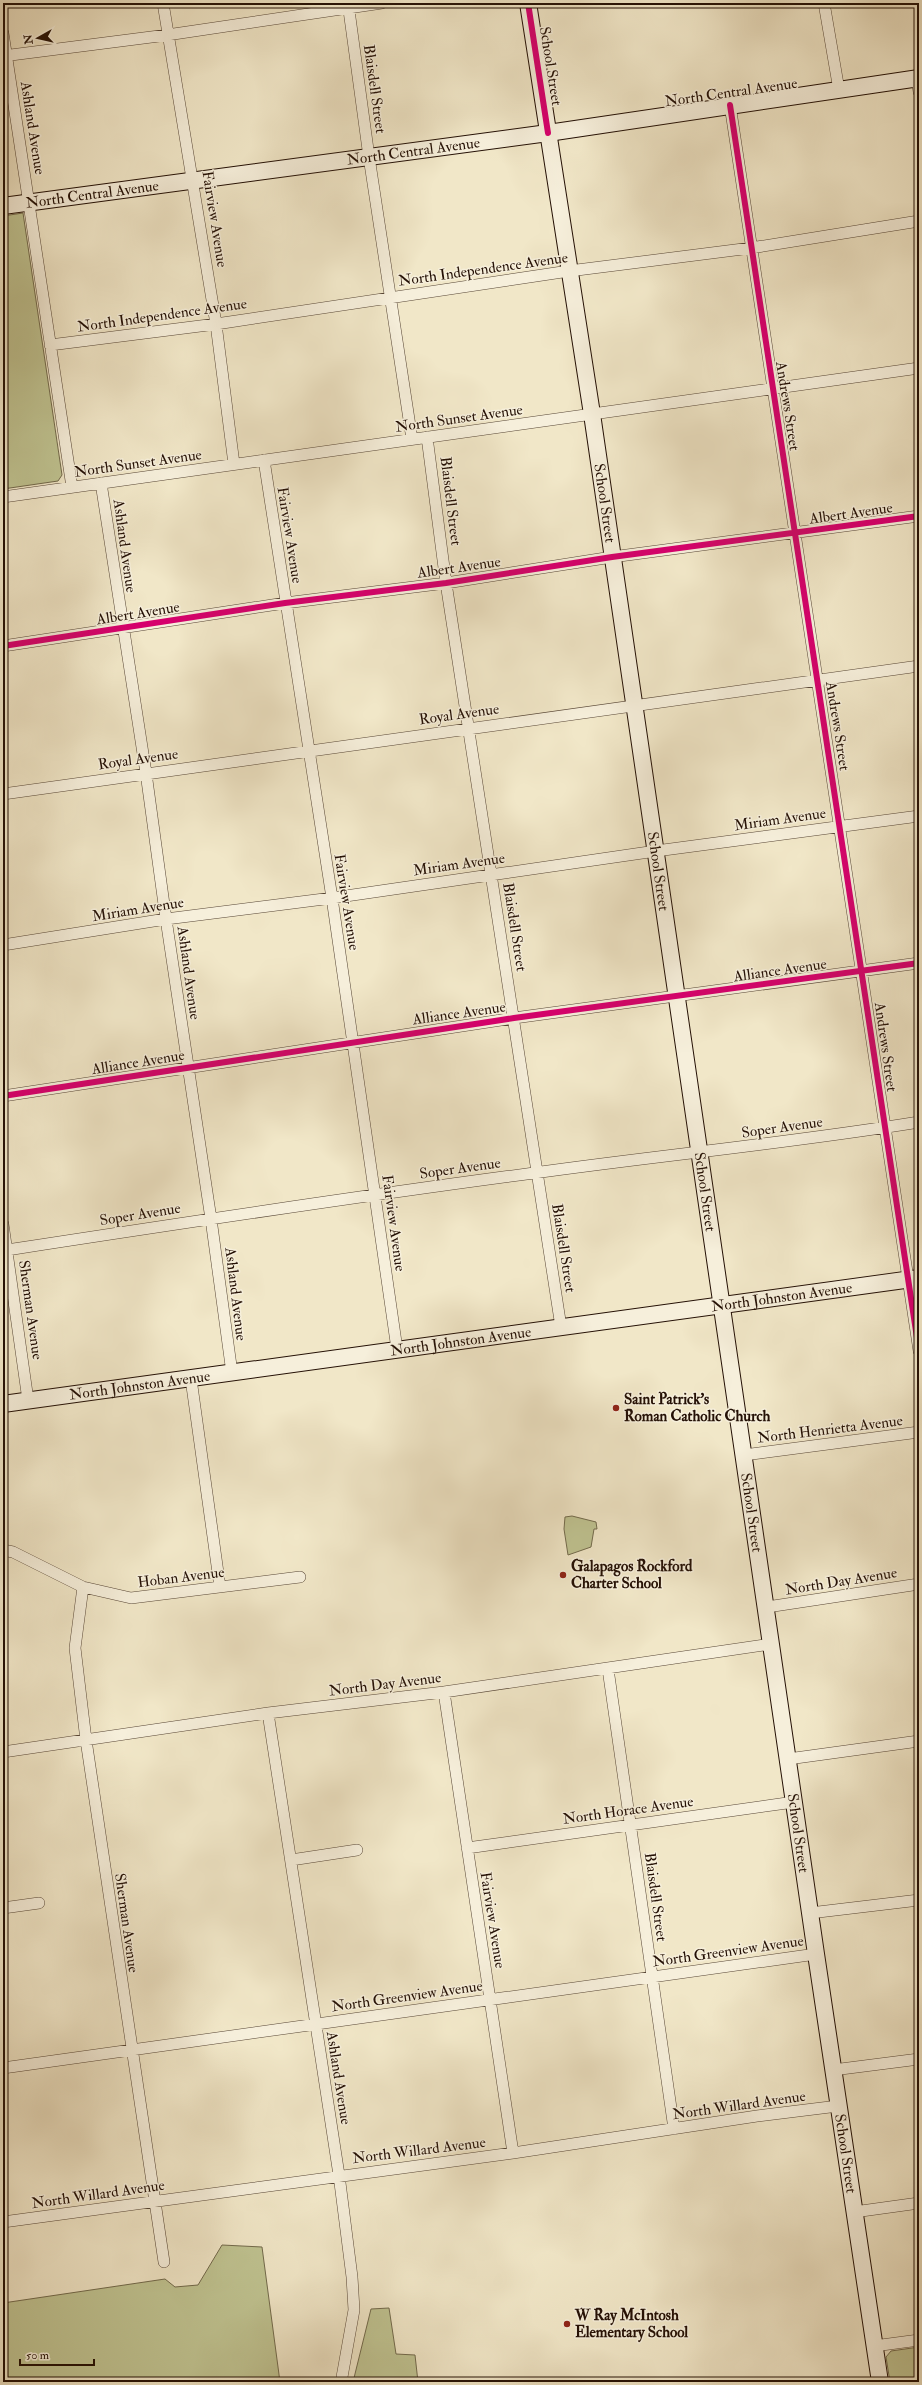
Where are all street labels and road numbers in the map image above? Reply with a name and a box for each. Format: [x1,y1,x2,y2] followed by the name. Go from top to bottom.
[535,25,566,107] street label: School Street
[359,43,390,135] street label: Blaisdell Street
[664,74,799,111] street label: North Central Avenue
[16,79,49,176] street label: Ashland Avenue
[346,133,481,170] street label: North Central Avenue
[198,169,232,269] street label: Fairview Avenue
[25,176,160,213] street label: North Central Avenue
[397,248,569,292] street label: North Independence Avenue
[76,294,248,338] street label: North Independence Avenue
[771,359,804,452] street label: Andrews Street
[394,400,524,437] street label: North Sunset Avenue
[73,445,203,482] street label: North Sunset Avenue
[436,455,465,547] street label: Blaisdell Street
[589,462,620,544] street label: School Street
[273,485,307,585] street label: Fairview Avenue
[108,497,140,594] street label: Ashland Avenue
[807,498,894,529] street label: Albert Avenue
[415,552,502,583] street label: Albert Avenue
[94,598,181,630] street label: Albert Avenue
[821,679,854,772] street label: Andrews Street
[418,699,500,730] street label: Royal Avenue
[97,744,179,775] street label: Royal Avenue
[733,804,827,835] street label: Miriam Avenue
[643,830,673,912] street label: School Street
[412,849,506,880] street label: Miriam Avenue
[330,852,364,952] street label: Fairview Avenue
[498,881,531,973] street label: Blaisdell Street
[91,893,185,926] street label: Miriam Avenue
[172,924,204,1021] street label: Ashland Avenue
[731,955,828,987] street label: Alliance Avenue
[410,998,507,1030] street label: Alliance Avenue
[870,1000,901,1093] street label: Andrews Street
[89,1046,186,1079] street label: Alliance Avenue
[740,1112,824,1144] street label: Soper Avenue
[689,1151,720,1233] street label: School Street
[418,1153,502,1185] street label: Soper Avenue
[377,1174,410,1273] street label: Fairview Avenue
[98,1199,182,1231] street label: Soper Avenue
[547,1202,580,1294] street label: Blaisdell Street
[220,1245,251,1342] street label: Ashland Avenue
[14,1259,47,1361] street label: Sherman Avenue
[710,1278,853,1316] street label: North Johnston Avenue
[389,1322,532,1361] street label: North Johnston Avenue
[68,1367,211,1405] street label: North Johnston Avenue
[756,1411,904,1448] street label: North Henrietta Avenue
[736,1472,766,1554] street label: School Street
[137,1563,225,1592] street label: Hoban Avenue
[784,1563,898,1600] street label: North Day Avenue
[328,1668,442,1701] street label: North Day Avenue
[562,1792,695,1829] street label: North Horace Avenue
[783,1792,813,1874] street label: School Street
[640,1851,671,1943] street label: Blaisdell Street
[476,1870,510,1970] street label: Fairview Avenue
[110,1872,143,1974] street label: Sherman Avenue
[651,1931,805,1972] street label: North Greenview Avenue
[330,1976,484,2017] street label: North Greenview Avenue
[322,2029,355,2126] street label: Ashland Avenue
[671,2087,807,2124] street label: North Willard Avenue
[830,2113,861,2195] street label: School Street
[351,2133,487,2168] street label: North Willard Avenue
[30,2176,166,2213] street label: North Willard Avenue

